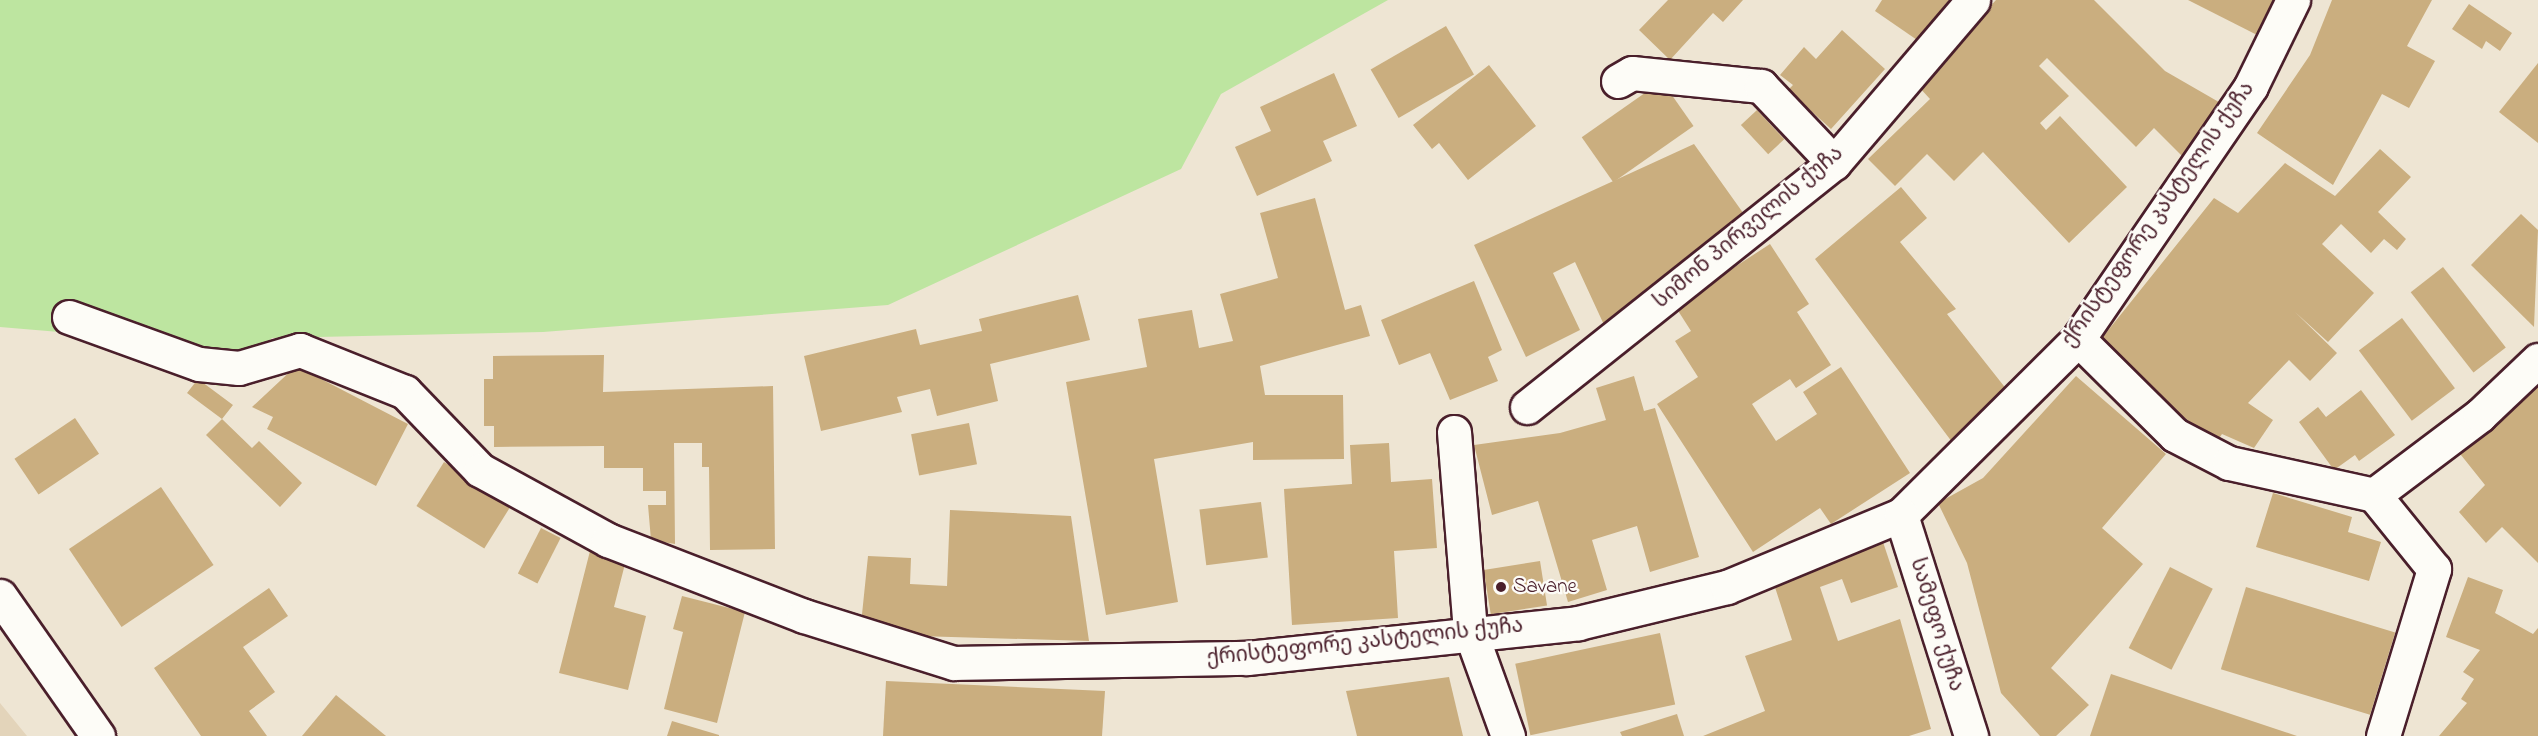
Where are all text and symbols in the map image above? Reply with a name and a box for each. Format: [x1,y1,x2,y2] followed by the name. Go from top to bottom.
[2057,77,2261,353] street label: ქრისტეფორე კასტელის ქუჩა
[1649,141,1849,315] street label: სიმონ პირველის ქუჩა
[1904,555,1968,695] street label: სამეფო ქუჩა
[1513,574,1577,600] place label: Savane
[1494,580,1508,594] marker: Savane
[1206,614,1524,672] street label: ქრისტეფორე კასტელის ქუჩა

